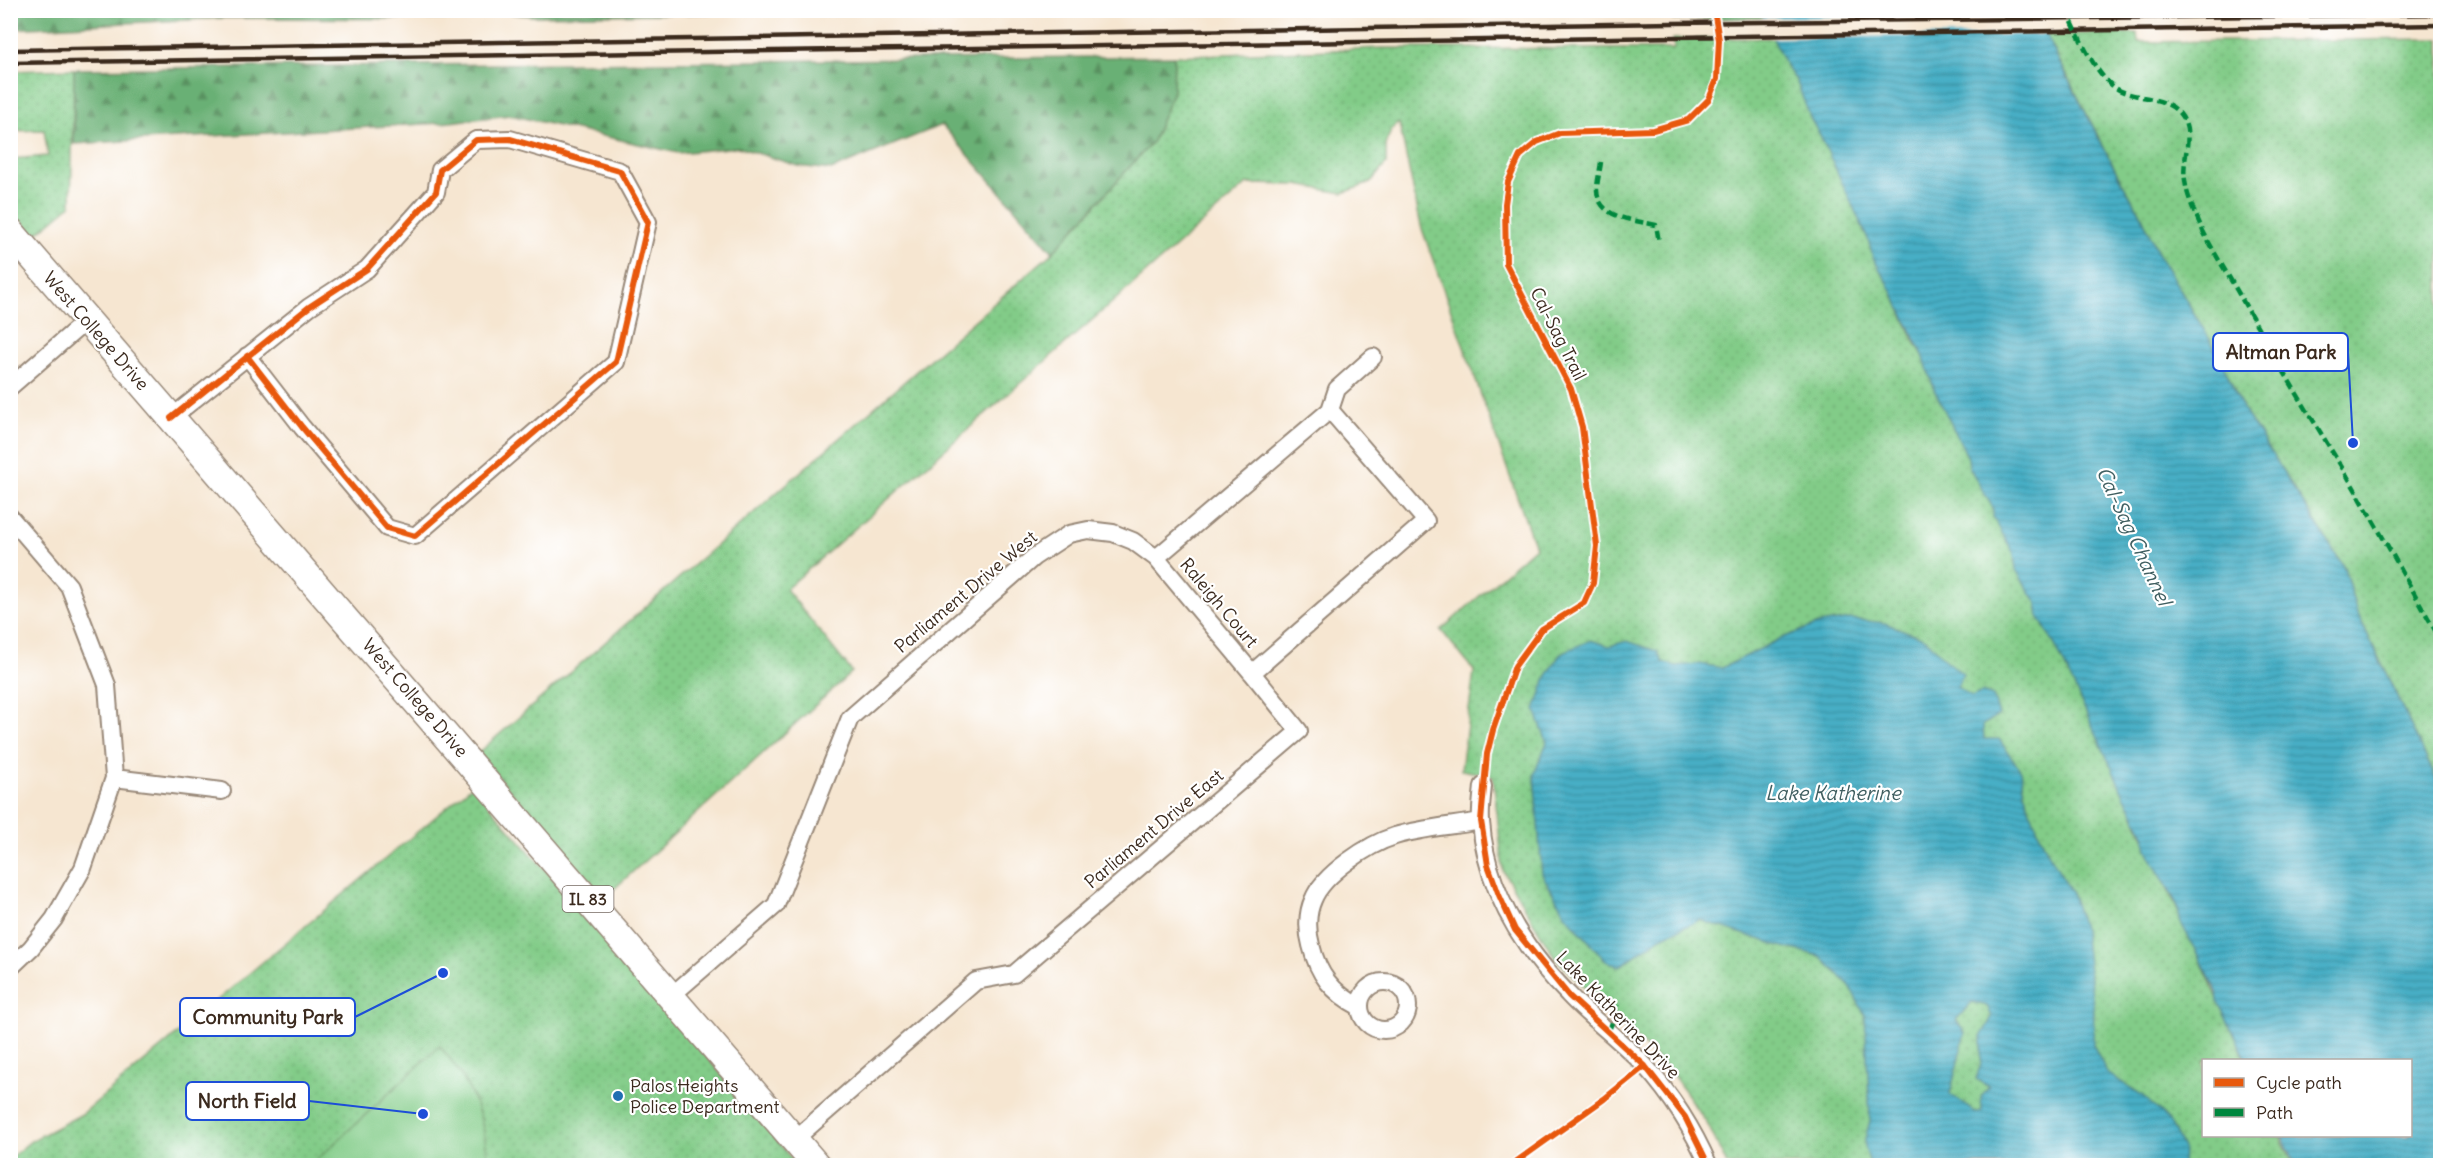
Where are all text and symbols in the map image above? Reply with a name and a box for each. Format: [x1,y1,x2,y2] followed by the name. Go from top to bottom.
[38,266,154,395] street label: West College Drive
[1525,283,1592,384] street label: Cal-Sag Trail
[2213,333,2348,371] callout: Altman Park
[2226,339,2336,364] text: Altman Park
[2091,463,2179,611] water label: Cal-Sag Channel
[890,525,1042,658] street label: Parliament Drive West
[1175,553,1263,652] street label: Raleigh Court
[357,633,473,762] street label: West College Drive
[1080,764,1228,893] street label: Parliament Drive East
[1765,780,1902,805] water label: Lake Katherine
[562,886,614,912] road number: IL 83
[1551,946,1685,1083] street label: Lake Katherine Drive
[180,998,355,1036] callout: Community Park
[192,1004,344,1029] text: Community Park
[2202,1059,2412,1137] legend
[2256,1071,2342,1094] text: Cycle path
[630,1074,780,1118] place label: Palos Heights Police Department
[186,1082,309,1120] callout: North Field
[198,1088,297,1113] text: North Field
[611,1089,625,1103] marker: Palos Heights Police Department
[2256,1101,2293,1124] text: Path

